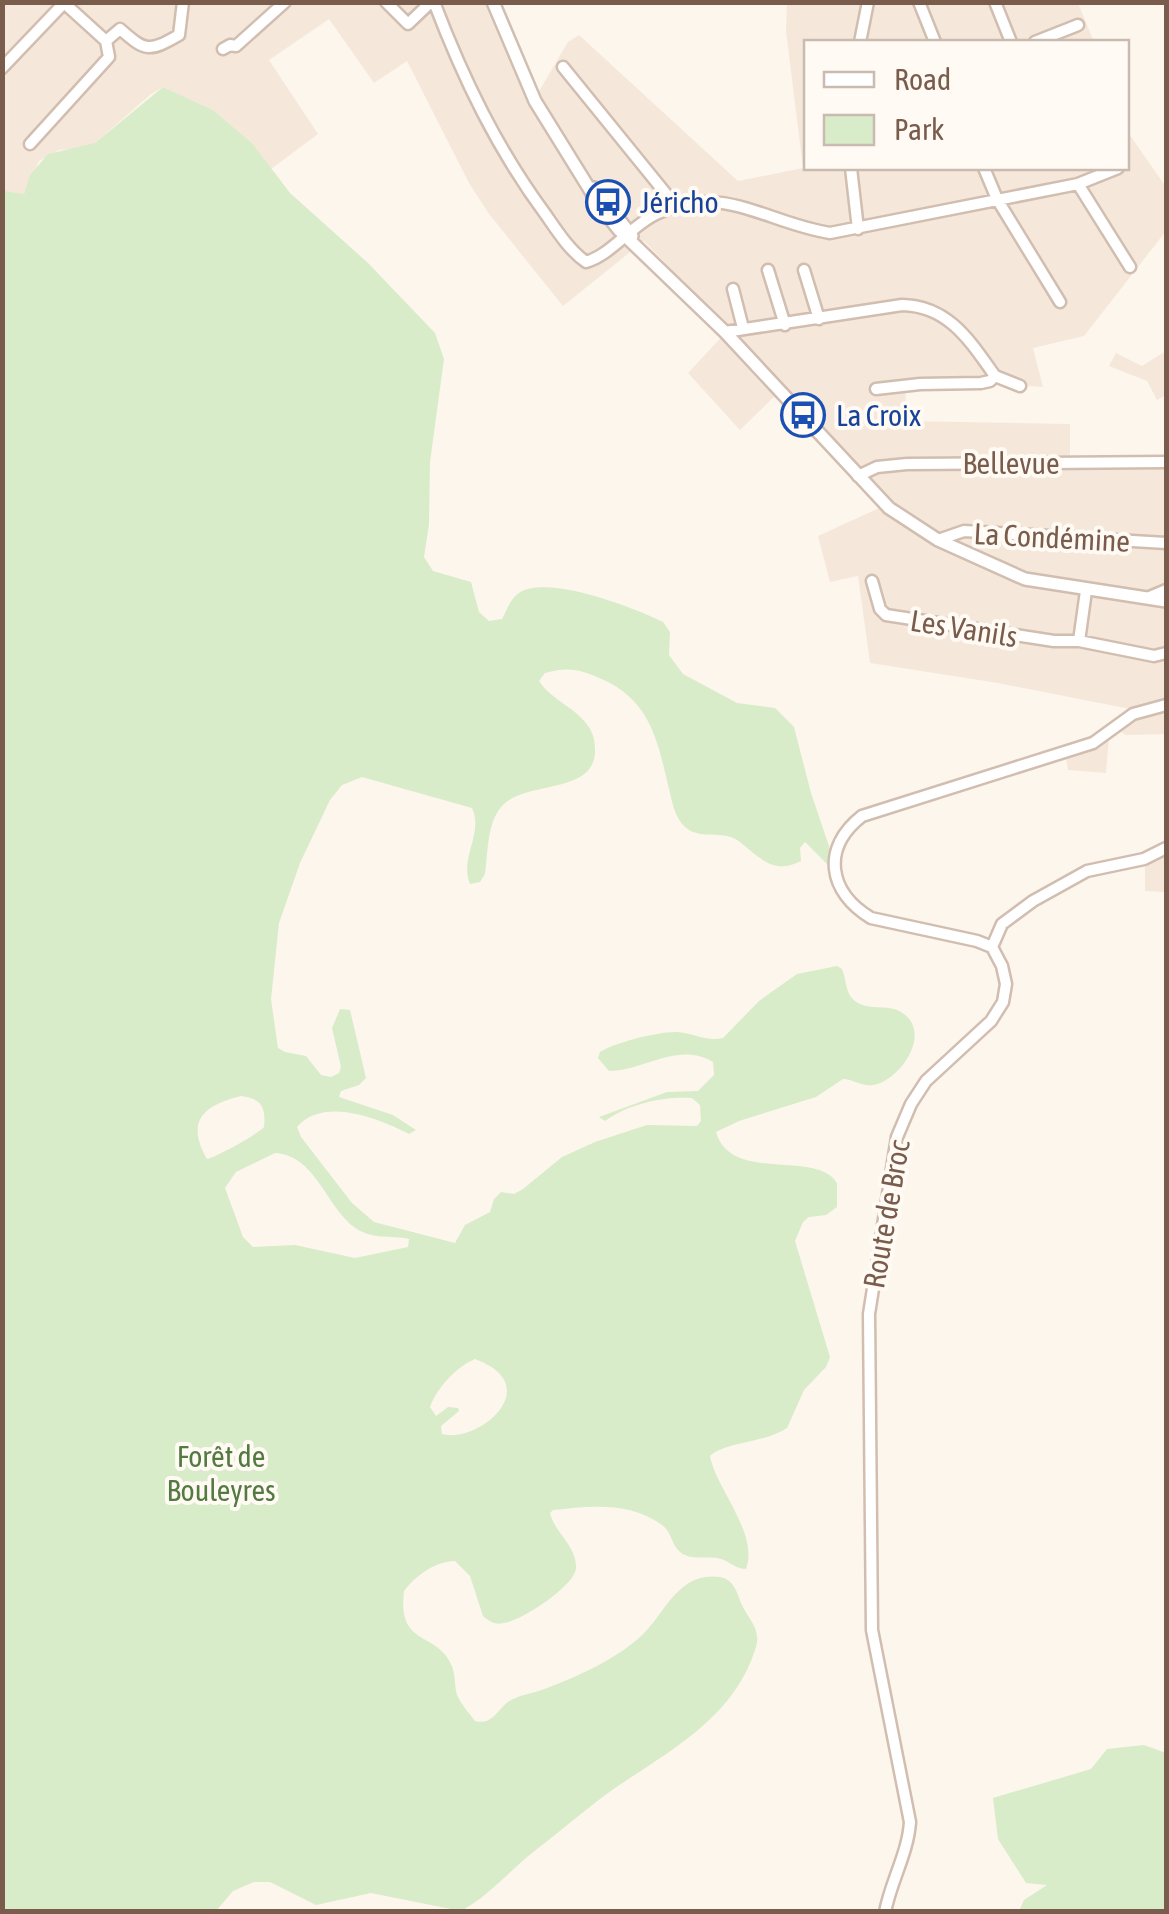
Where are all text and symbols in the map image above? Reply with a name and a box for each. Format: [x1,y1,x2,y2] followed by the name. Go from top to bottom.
[804,40,1129,170] legend
[894,62,951,96] text: Road
[894,112,944,146] text: Park
[585,179,631,225] bus stop icon: Jéricho
[640,185,719,219] place label: Jéricho
[780,392,826,438] bus stop icon: La Croix
[836,398,921,432] place label: La Croix
[962,446,1060,480] street label: Bellevue
[973,516,1131,558] street label: La Condémine
[908,603,1020,653] street label: Les Vanils
[856,1136,916,1291] street label: Route de Broc
[166,1439,276,1507] park label: Forêt de Bouleyres

